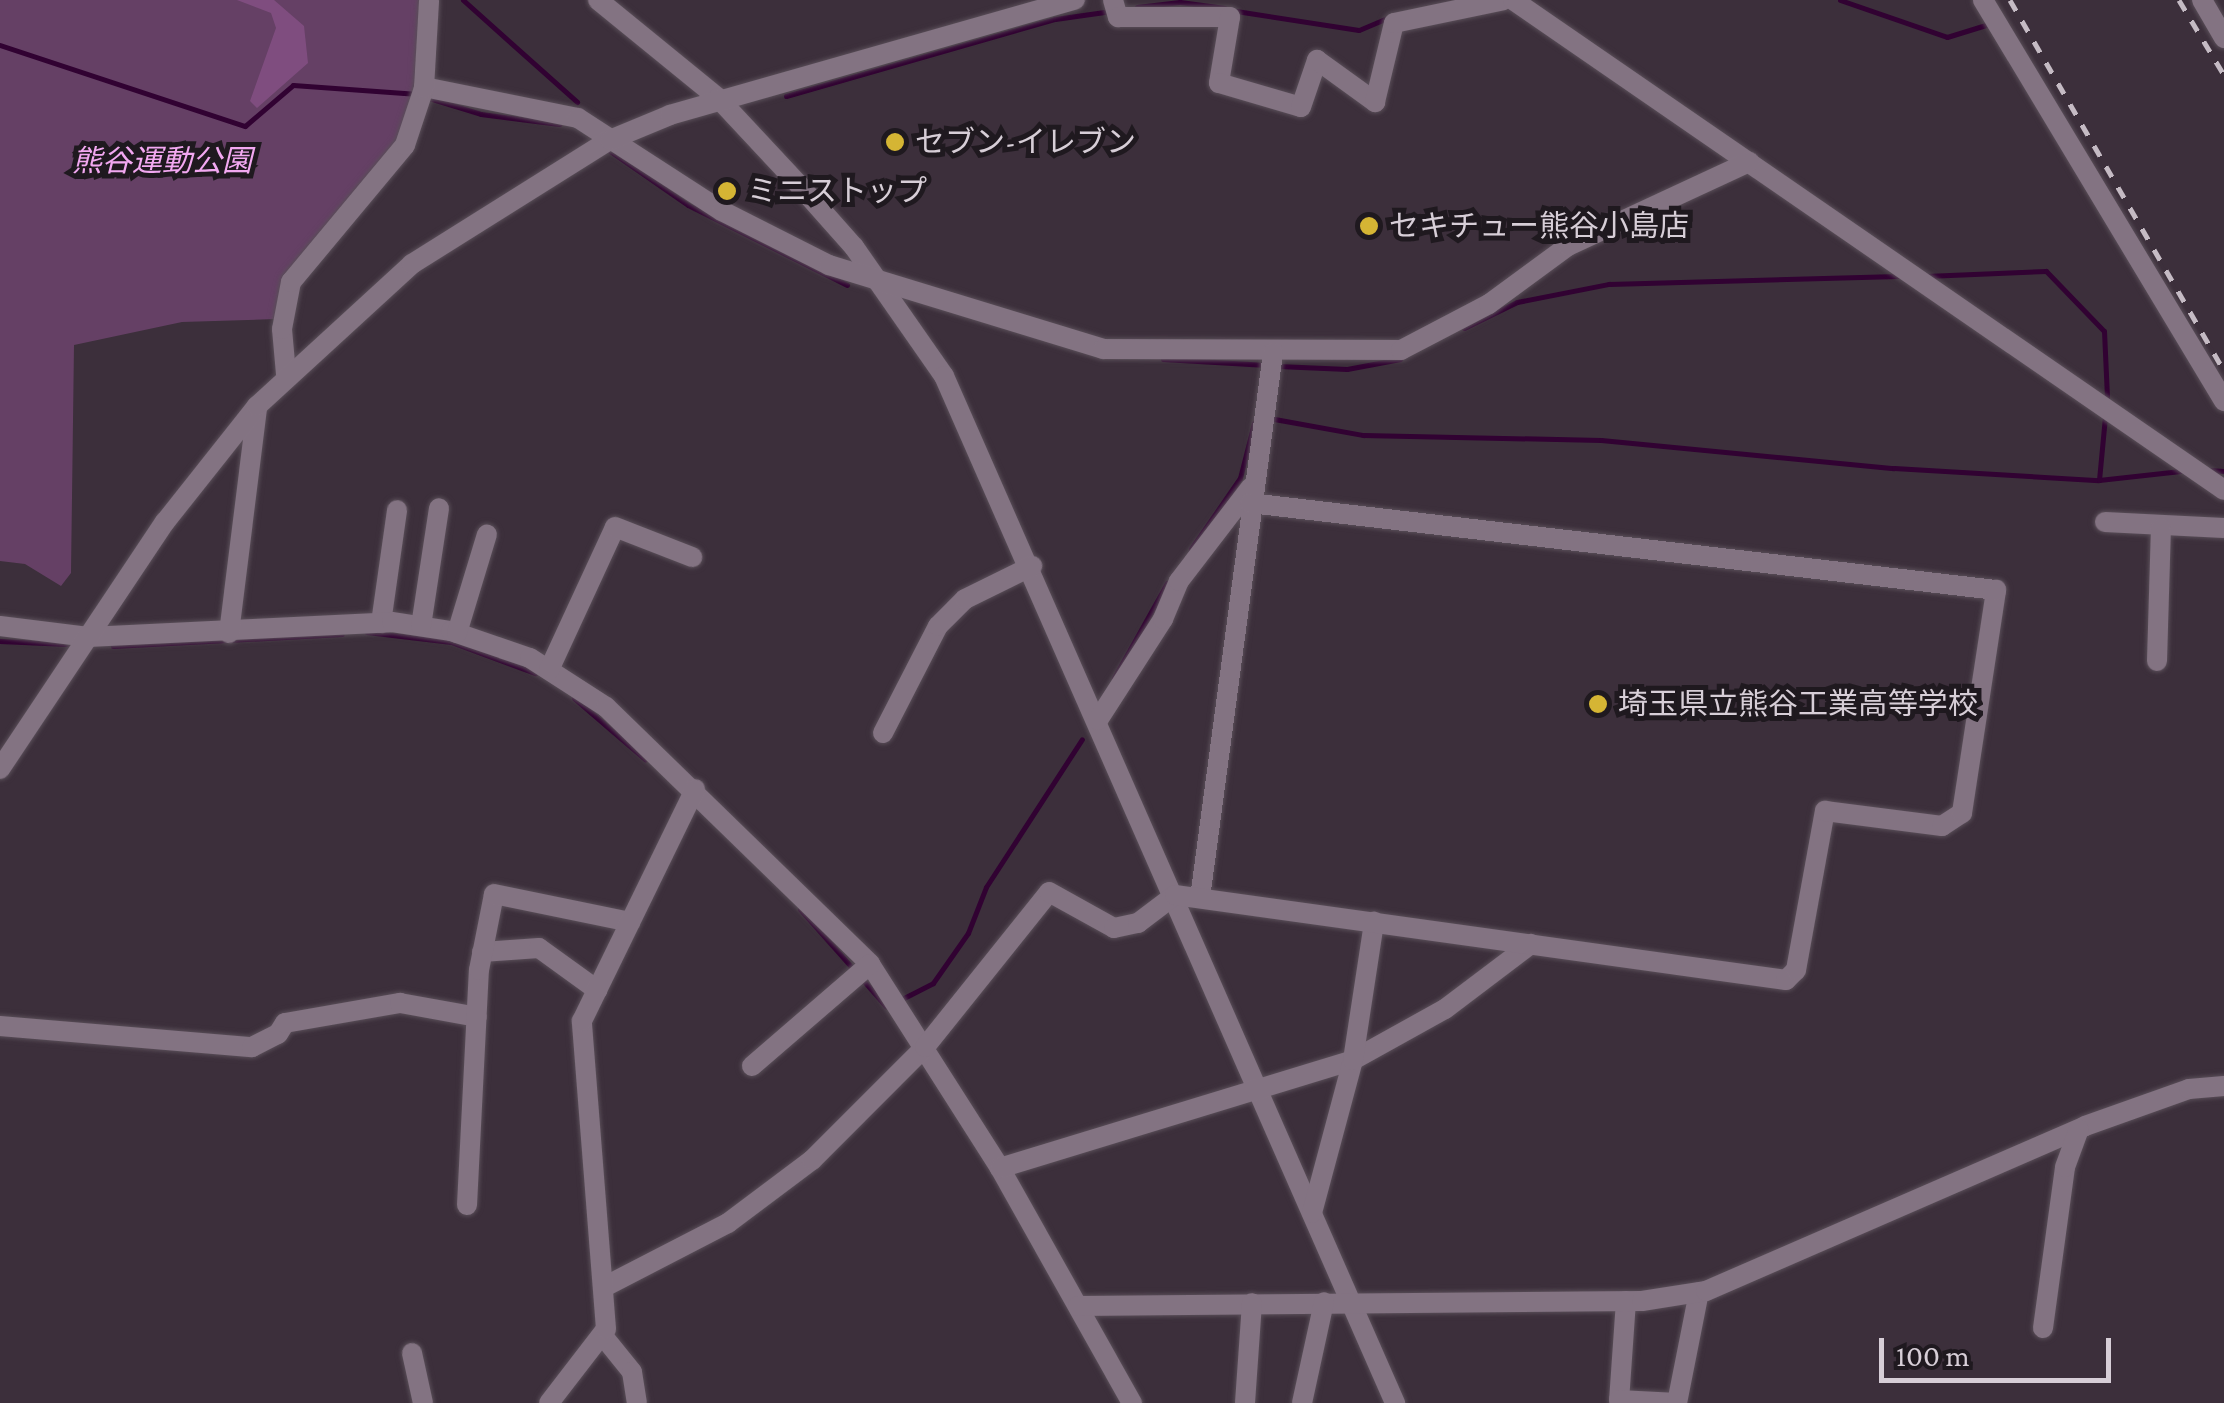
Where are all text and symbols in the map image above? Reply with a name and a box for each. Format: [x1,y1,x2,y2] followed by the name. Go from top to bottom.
[915,124,1136,160] place label: セブン-イレブン
[884,131,906,153] marker: セブン-イレブン
[72,143,252,179] park label: 熊谷運動公園
[747,173,927,209] place label: ミニストップ
[716,180,738,202] marker: ミニストップ
[1389,208,1689,244] place label: セキチュー熊谷小島店
[1358,215,1380,237] marker: セキチュー熊谷小島店
[1618,686,1978,722] place label: 埼玉県立熊谷工業高等学校
[1587,693,1609,715] marker: 埼玉県立熊谷工業高等学校
[1884,1318,2116,1380] scale bar
[1896,1339,1970,1372] text: 100 m

